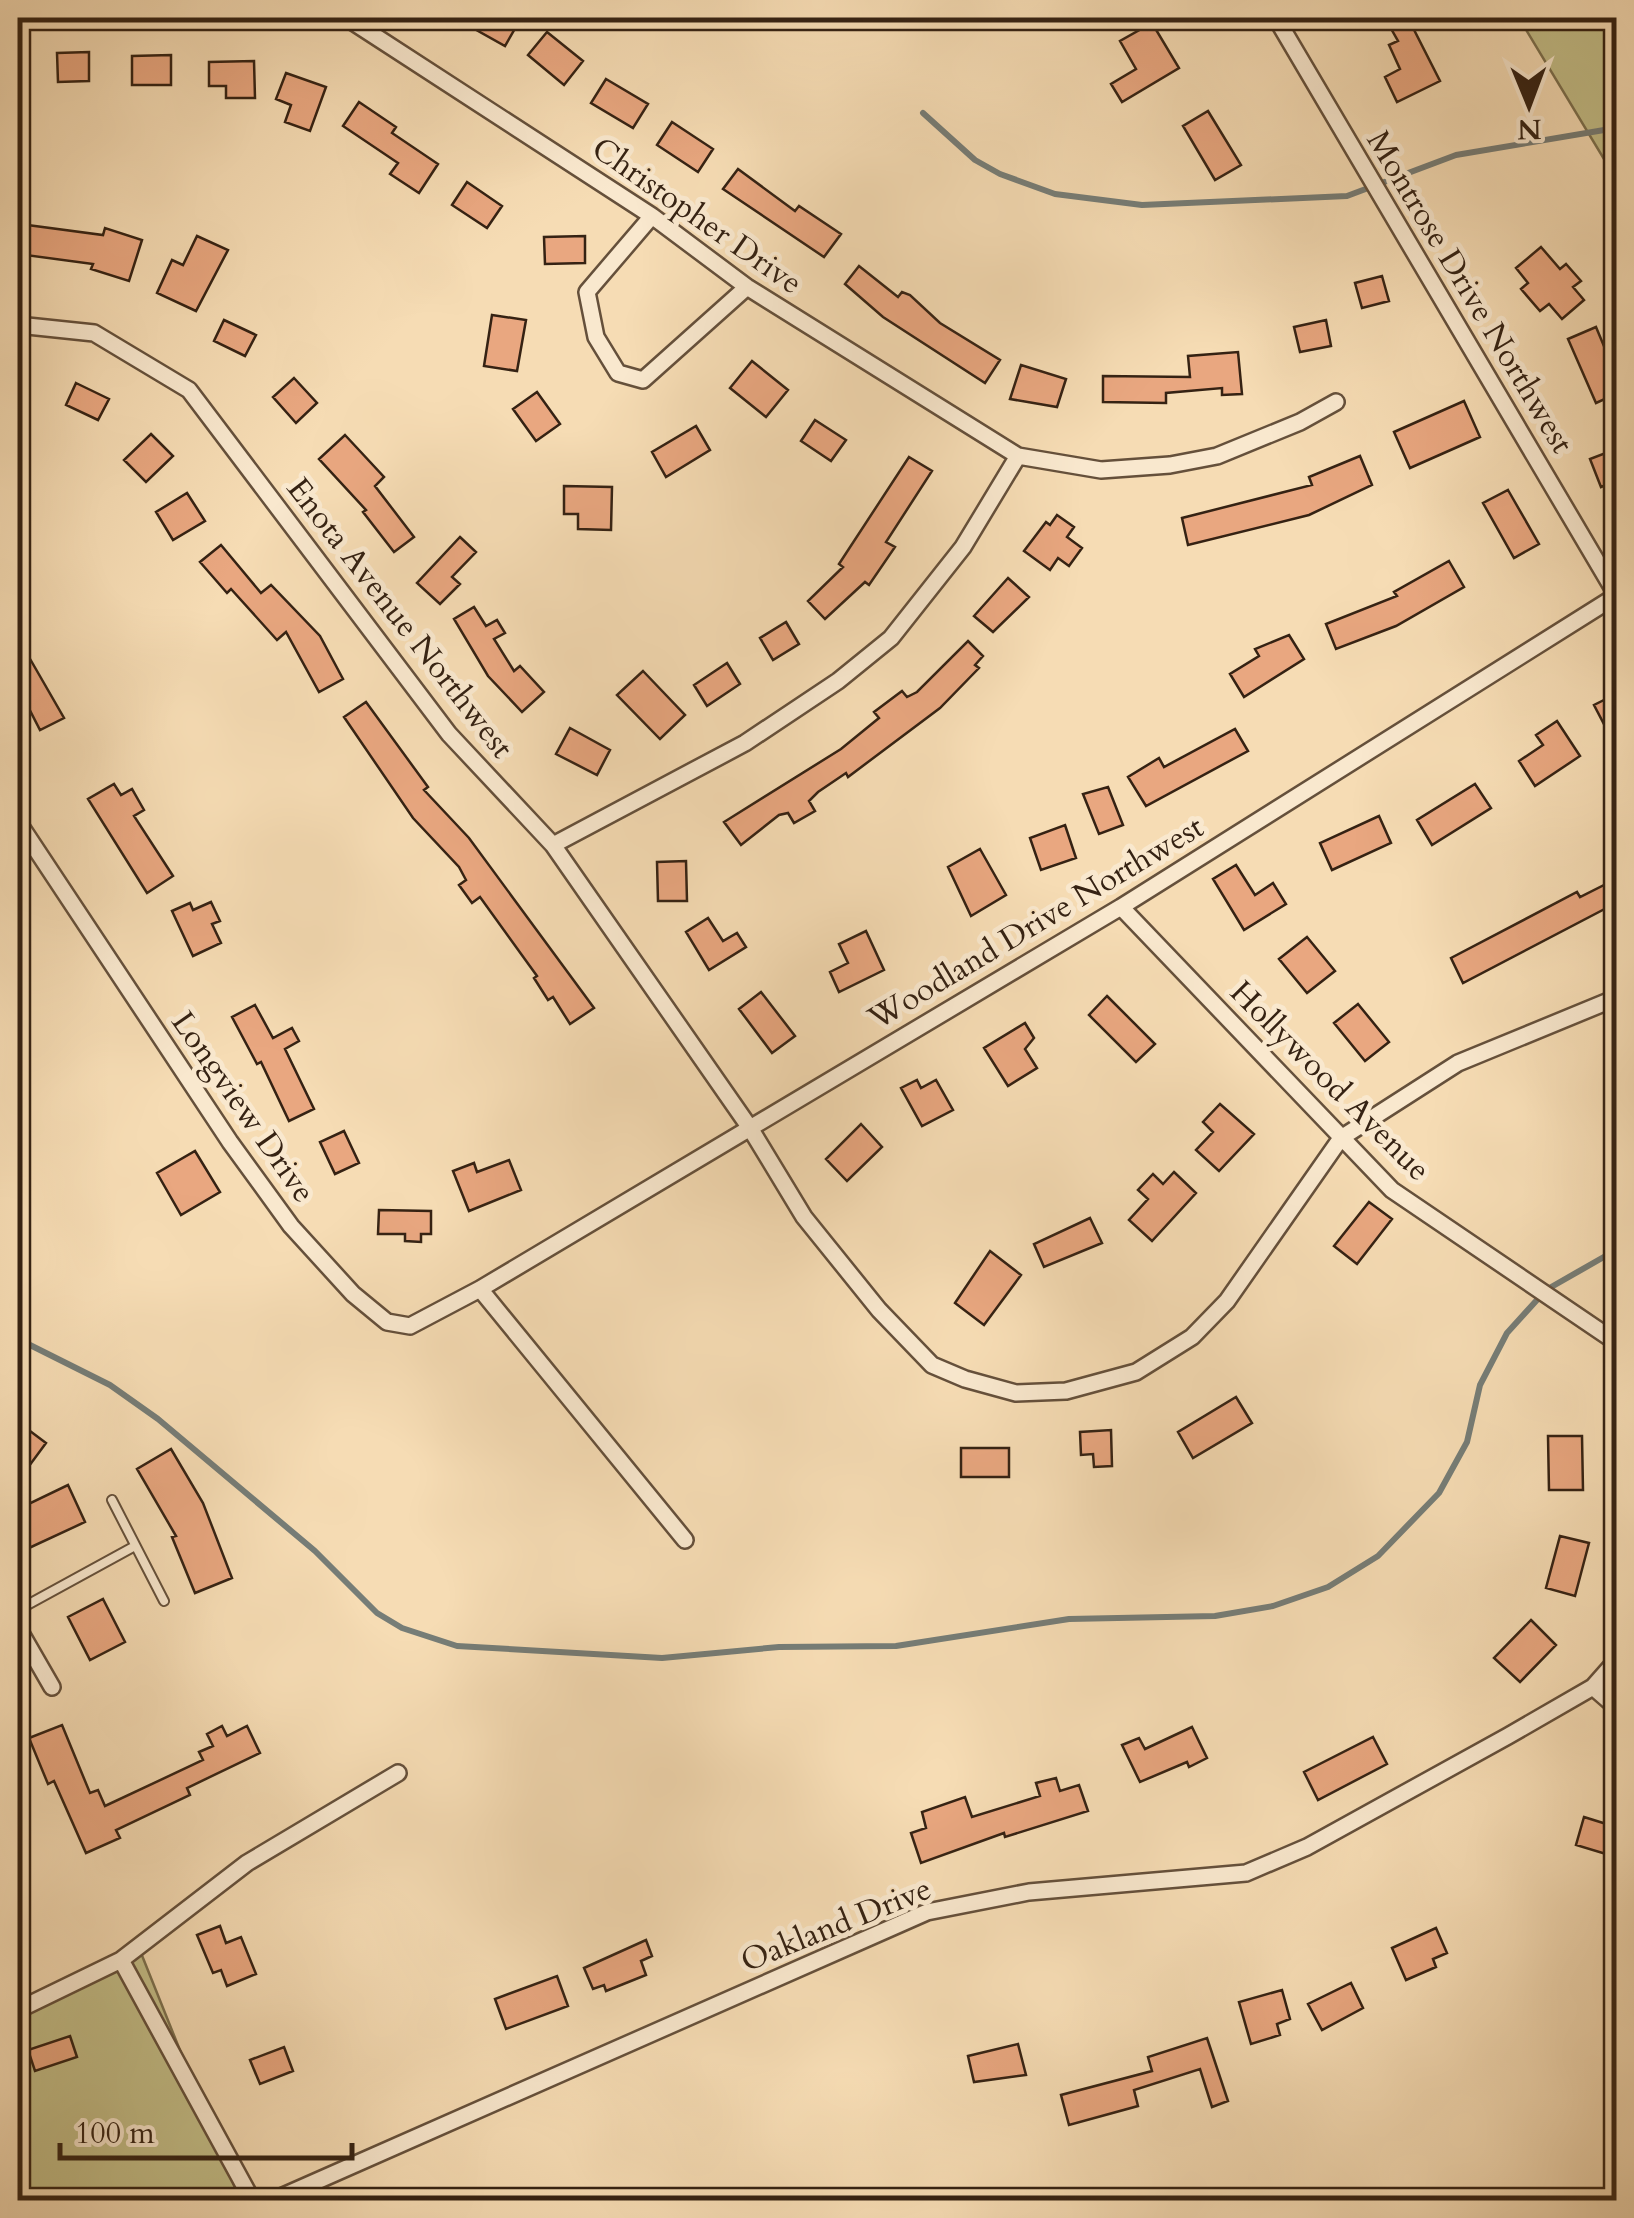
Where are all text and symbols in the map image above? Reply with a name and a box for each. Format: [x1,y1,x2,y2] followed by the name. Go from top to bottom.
[1479,55,1579,155] north arrow
[1358,124,1582,460] street label: Montrose Drive Northwest
[583,127,811,305] street label: Christopher Drive
[276,468,524,768] street label: Enota Avenue Northwest
[859,805,1212,1041] street label: Woodland Drive Northwest
[1220,971,1440,1191] street label: Hollywood Avenue
[161,1003,325,1211] street label: Longview Drive
[734,1867,938,1983] street label: Oakland Drive
[60,2098,352,2160] scale bar
[75,2113,155,2154] text: 100 m

